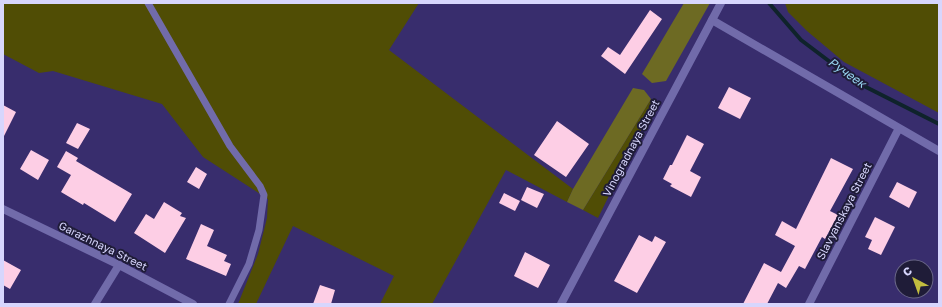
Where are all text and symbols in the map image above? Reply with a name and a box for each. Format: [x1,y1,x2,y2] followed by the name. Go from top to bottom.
[826,54,871,92] water label: Ручеек
[600,97,662,198] street label: Vinogradnaya Street
[813,160,874,261] street label: Slavyanskaya Street
[57,218,150,273] street label: Garazhnaya Street
[894,259,934,299] north arrow
[900,263,914,279] text: С

